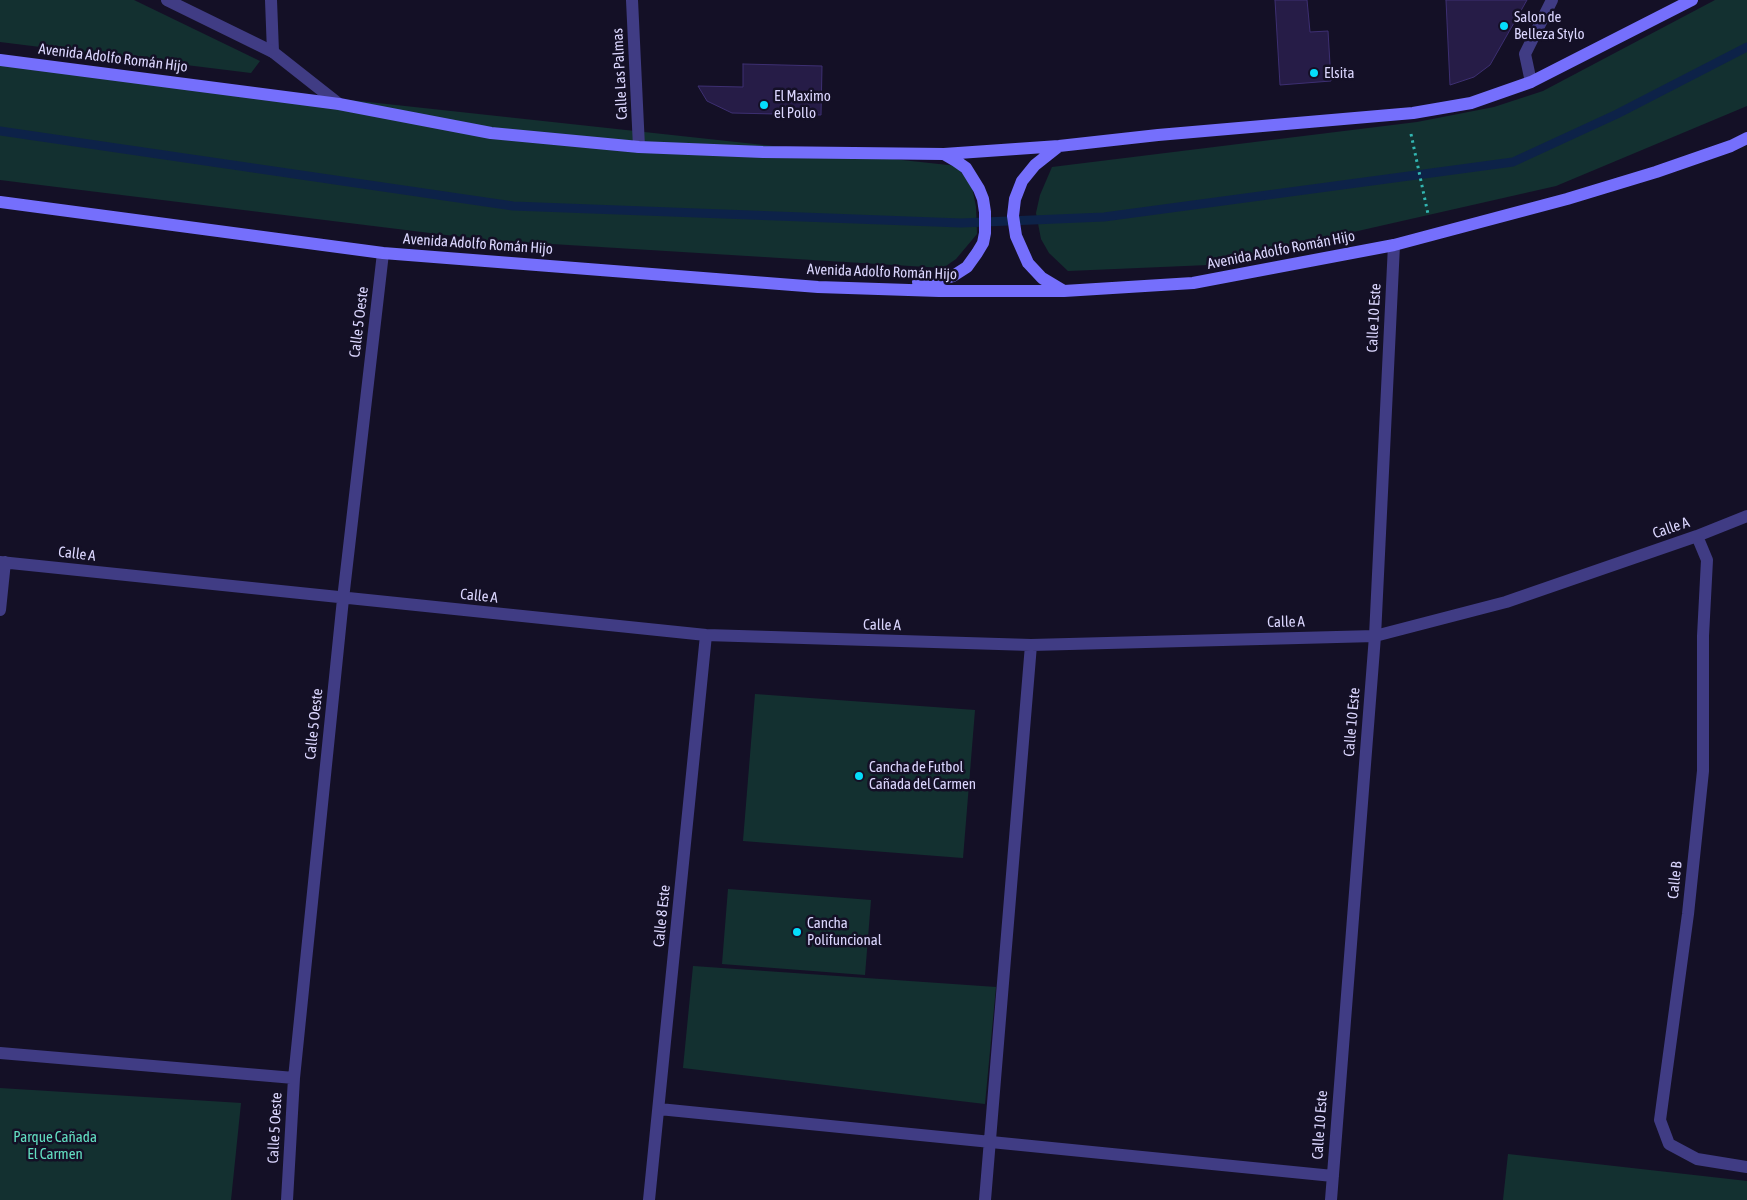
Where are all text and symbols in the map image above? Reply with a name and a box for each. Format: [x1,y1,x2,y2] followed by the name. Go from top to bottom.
[1514,8,1585,43] place label: Salon de Belleza Stylo
[1498,20,1510,32] marker: Salon de Belleza Stylo
[609,28,631,120] street label: Calle Las Palmas
[37,40,189,76] street label: Avenida Adolfo Román Hijo
[1324,64,1354,82] place label: Elsita
[1308,67,1320,79] marker: Elsita
[774,87,831,122] place label: El Maximo el Pollo
[758,99,770,111] marker: El Maximo el Pollo
[1206,227,1356,273] street label: Avenida Adolfo Román Hijo
[403,230,553,258] street label: Avenida Adolfo Román Hijo
[807,260,957,284] street label: Avenida Adolfo Román Hijo
[1363,283,1385,353] street label: Calle 10 Este
[346,285,372,359] street label: Calle 5 Oeste
[1650,513,1692,543] street label: Calle A
[57,543,97,565] street label: Calle A
[459,585,499,607] street label: Calle A
[1267,613,1305,631] street label: Calle A
[863,616,901,634] street label: Calle A
[1340,687,1364,757] street label: Calle 10 Este
[301,688,327,760] street label: Calle 5 Oeste
[869,758,976,793] place label: Cancha de Futbol Cañada del Carmen
[853,770,865,782] marker: Cancha de Futbol Cañada del Carmen
[1664,860,1686,900] street label: Calle B
[650,884,674,948] street label: Calle 8 Este
[807,914,882,949] place label: Cancha Polifuncional
[791,926,803,938] marker: Cancha Polifuncional
[1309,1090,1331,1160] street label: Calle 10 Este
[264,1092,286,1164] street label: Calle 5 Oeste
[13,1128,97,1163] park label: Parque Cañada El Carmen

